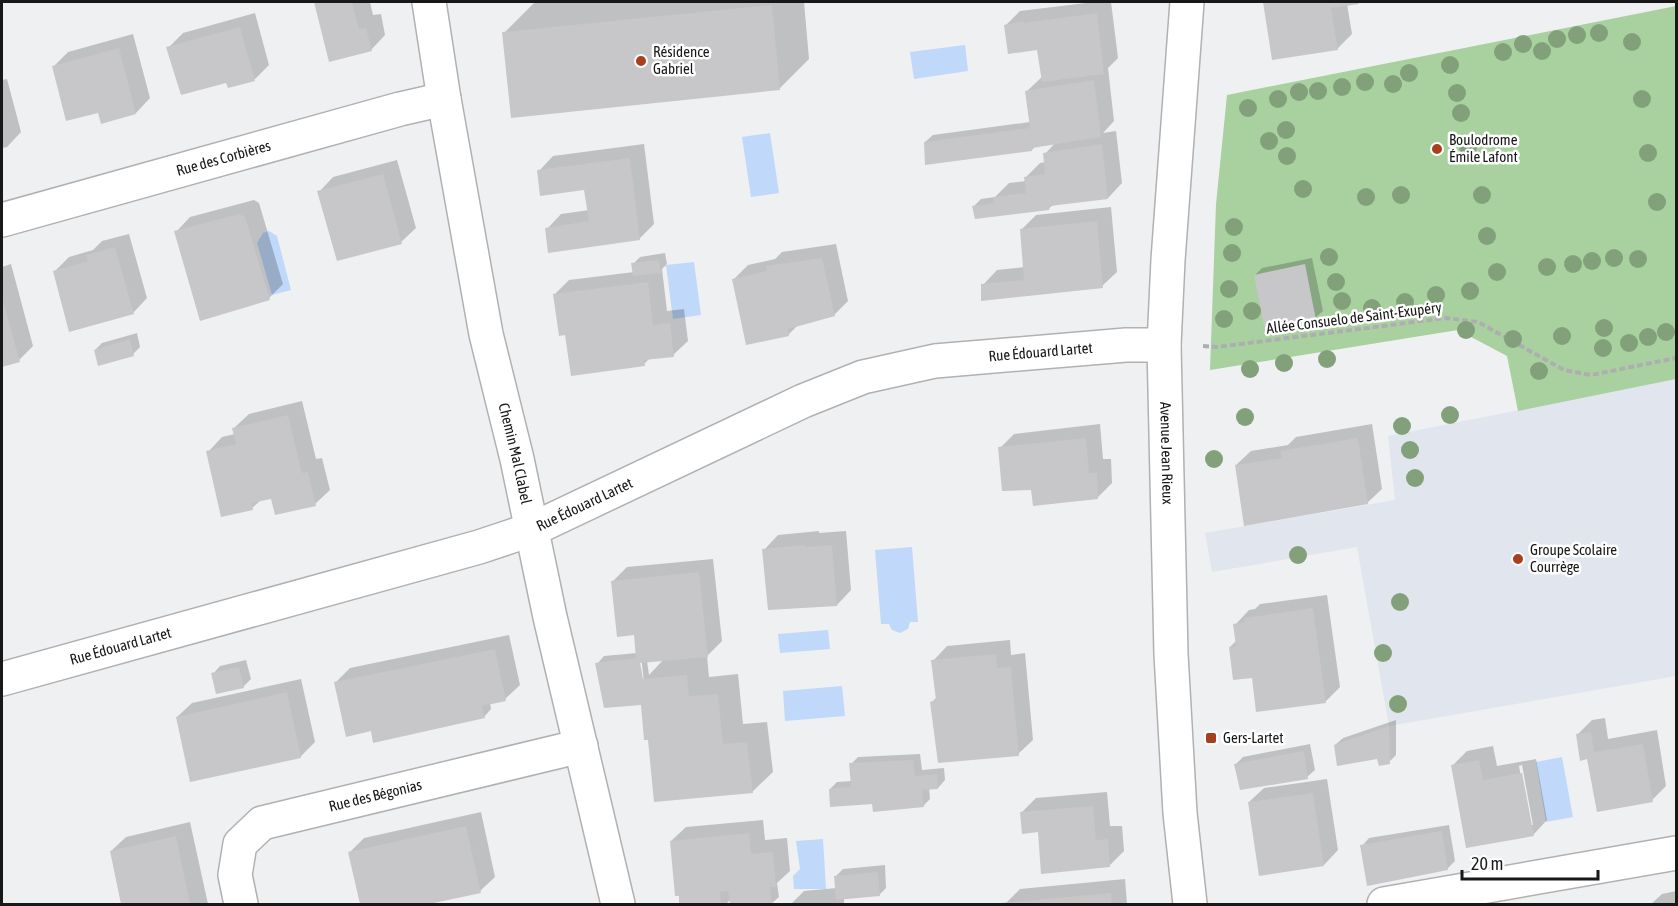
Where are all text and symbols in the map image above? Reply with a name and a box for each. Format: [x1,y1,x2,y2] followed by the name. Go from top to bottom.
[653,43,710,77] place label: Résidence Gabriel
[634,54,648,68] marker: Résidence Gabriel
[1449,131,1518,165] place label: Boulodrome Émile Lafont
[174,136,272,179] street label: Rue des Corbières
[1430,142,1444,156] marker: Boulodrome Émile Lafont
[1265,298,1443,337] street label: Allée Consuelo de Saint-Exupéry
[988,339,1093,364] street label: Rue Édouard Lartet
[495,401,535,506] street label: Chemin Mal Clabel
[1157,402,1177,505] street label: Avenue Jean Rieux
[534,474,635,534] street label: Rue Édouard Lartet
[1530,541,1617,575] place label: Groupe Scolaire Courrège
[1511,552,1525,566] marker: Groupe Scolaire Courrège
[68,624,173,668] street label: Rue Édouard Lartet
[1223,729,1284,746] place label: Gers-Lartet
[1204,731,1218,745] marker: Gers-Lartet
[327,776,423,815] street label: Rue des Bégonias
[1462,843,1598,881] scale bar
[1471,853,1503,874] text: 20 m

